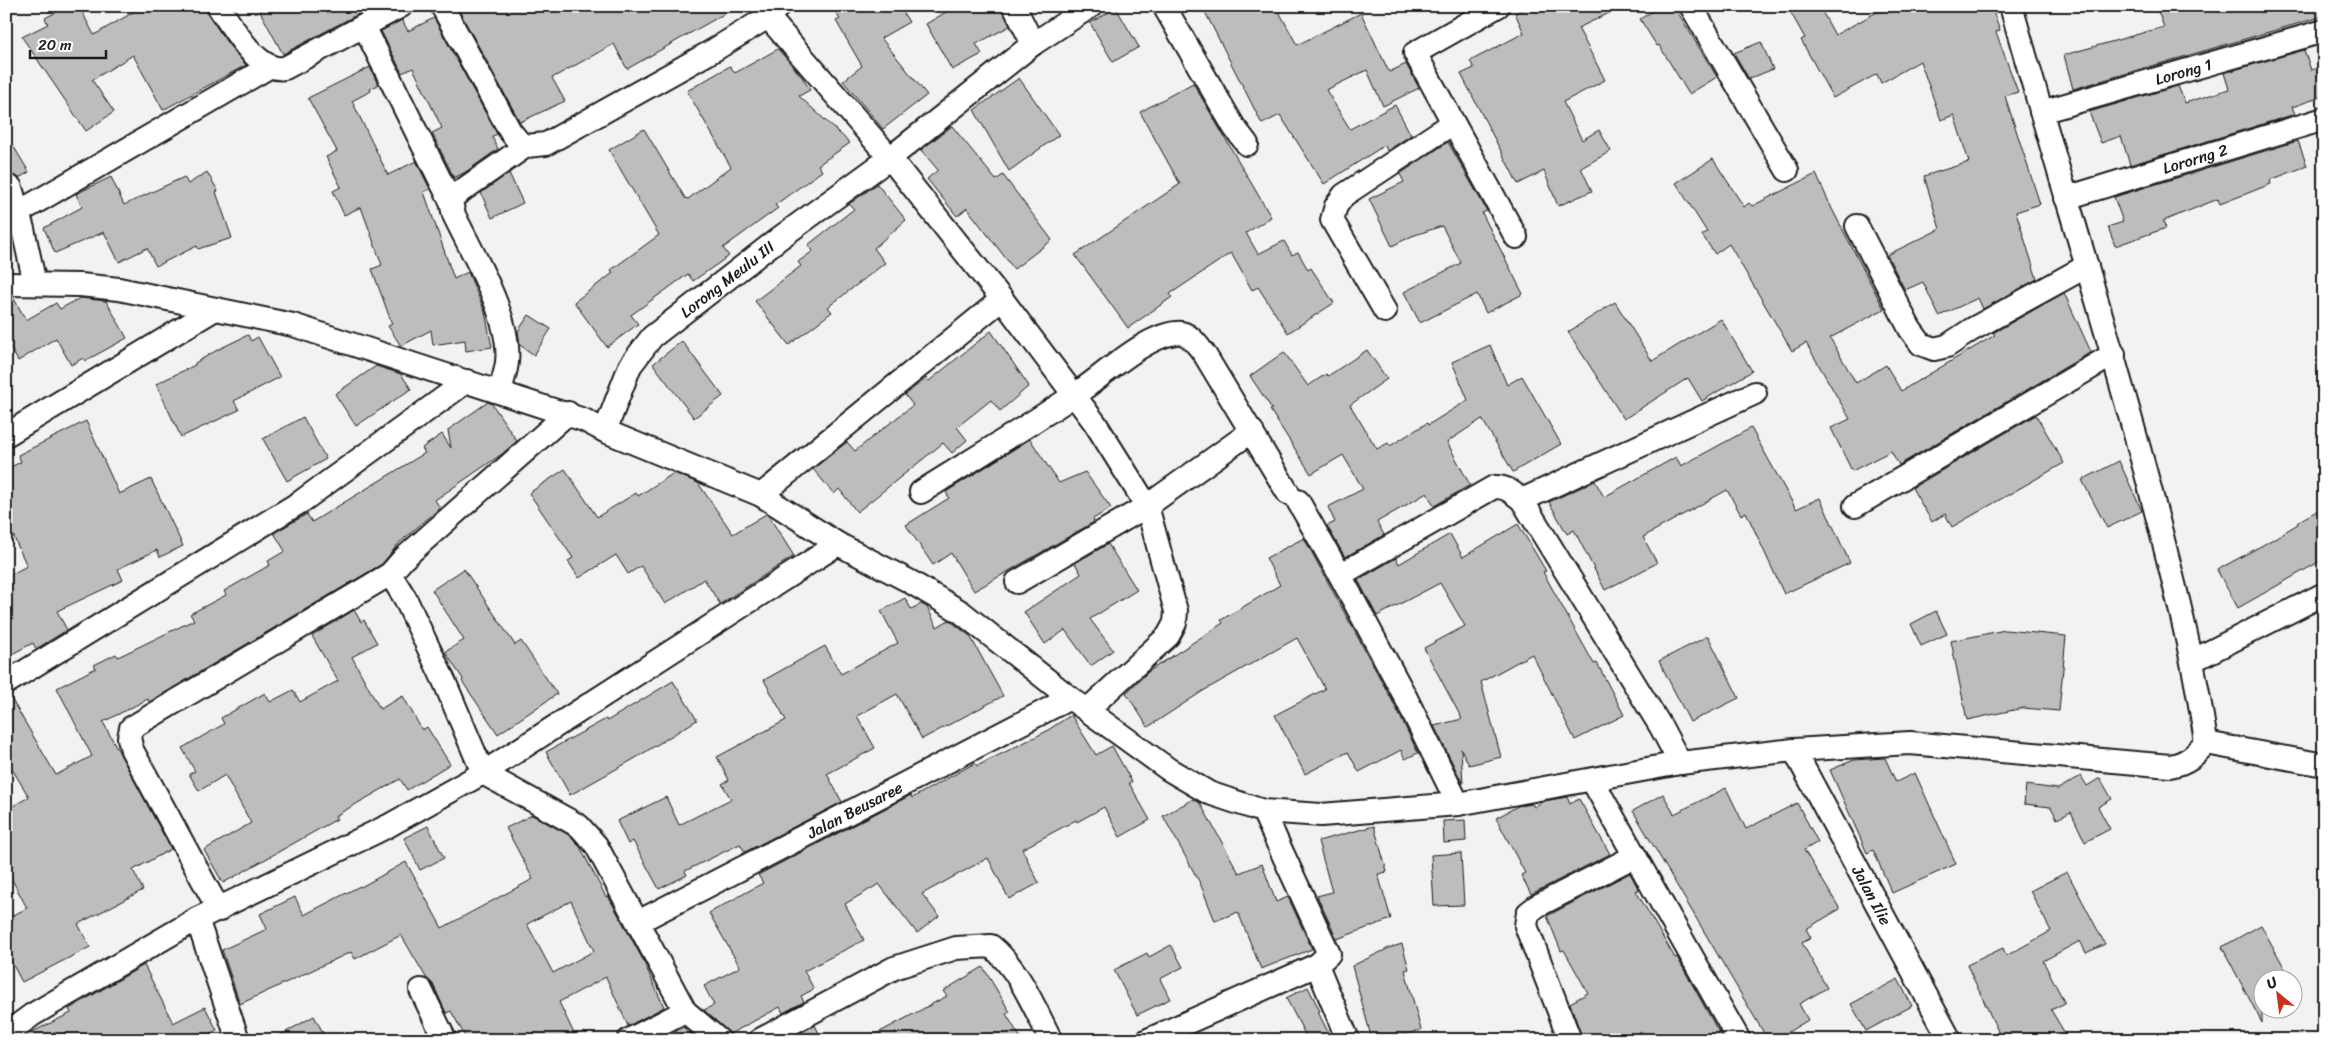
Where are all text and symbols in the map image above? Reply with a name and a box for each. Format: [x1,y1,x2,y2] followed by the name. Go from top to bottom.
[30,28,106,60] scale bar
[38,32,72,58] text: 20 m
[2152,50,2215,94] street label: Lorong 1
[2159,135,2232,183] street label: Lororng 2
[673,233,781,326] street label: Lorong Meulu III
[801,773,908,848] street label: Jalan Beusaree
[1843,859,1900,931] street label: Jalan Ilie
[2252,968,2302,1018] north arrow
[2262,970,2283,996] text: U

